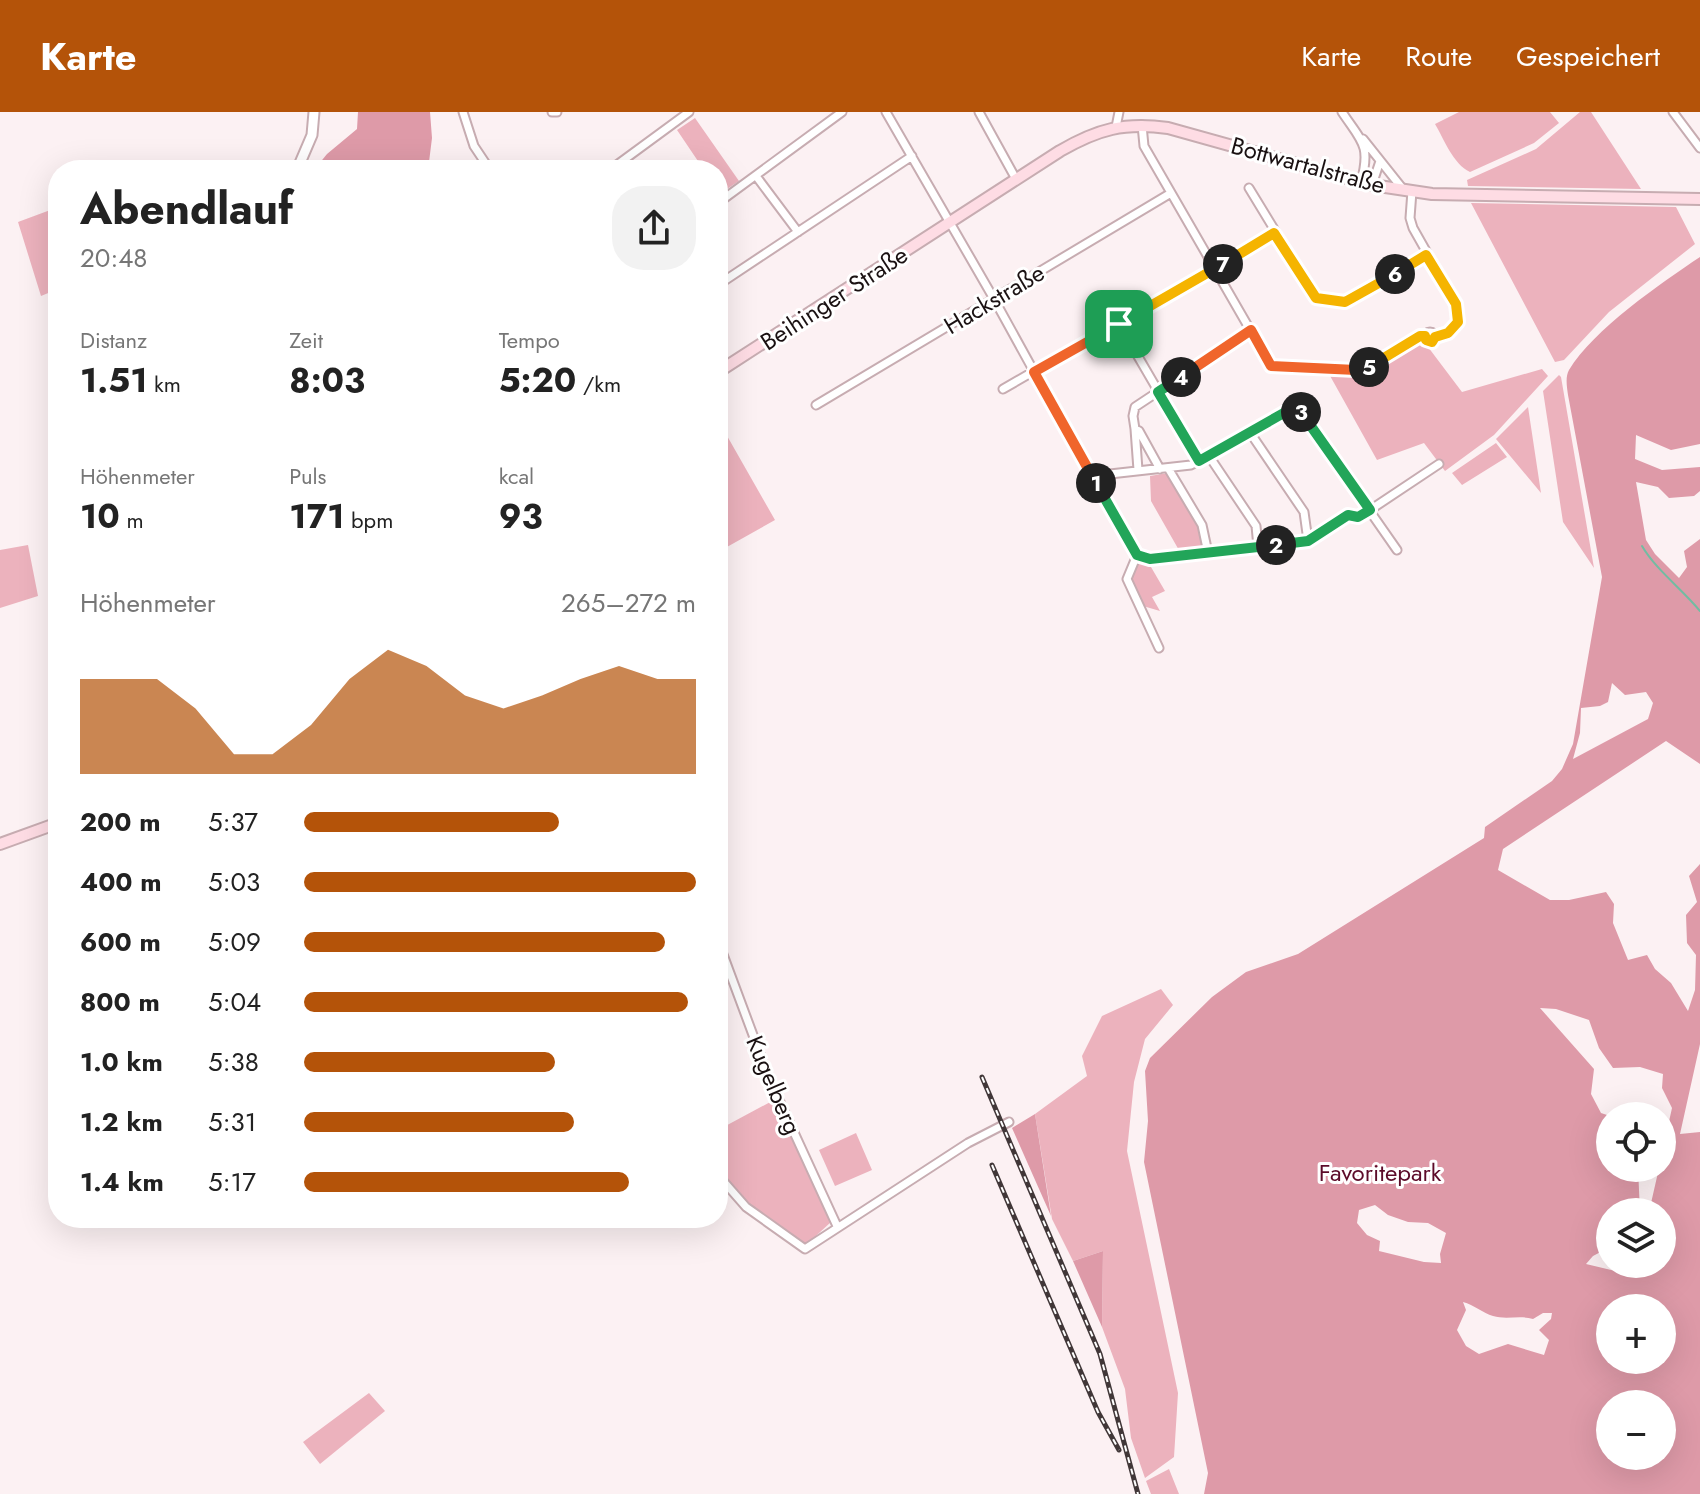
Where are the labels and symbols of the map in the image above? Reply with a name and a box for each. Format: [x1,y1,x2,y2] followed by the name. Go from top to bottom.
[1227,128,1389,202] street label: Bottwartalstraße
[753,237,915,359] street label: Beihinger Straße
[1203,244,1243,284] pin: 7
[1375,254,1415,294] pin: 6
[937,255,1051,343] street label: Hackstraße
[1085,290,1153,358] pin
[1349,347,1389,387] pin: 5
[1161,357,1201,397] pin: 4
[1281,392,1321,432] pin: 3
[1076,463,1116,503] pin: 1
[1256,525,1296,565] pin: 2
[737,1030,811,1140] street label: Kugelberg
[1319,1155,1442,1190] park label: Favoritepark

